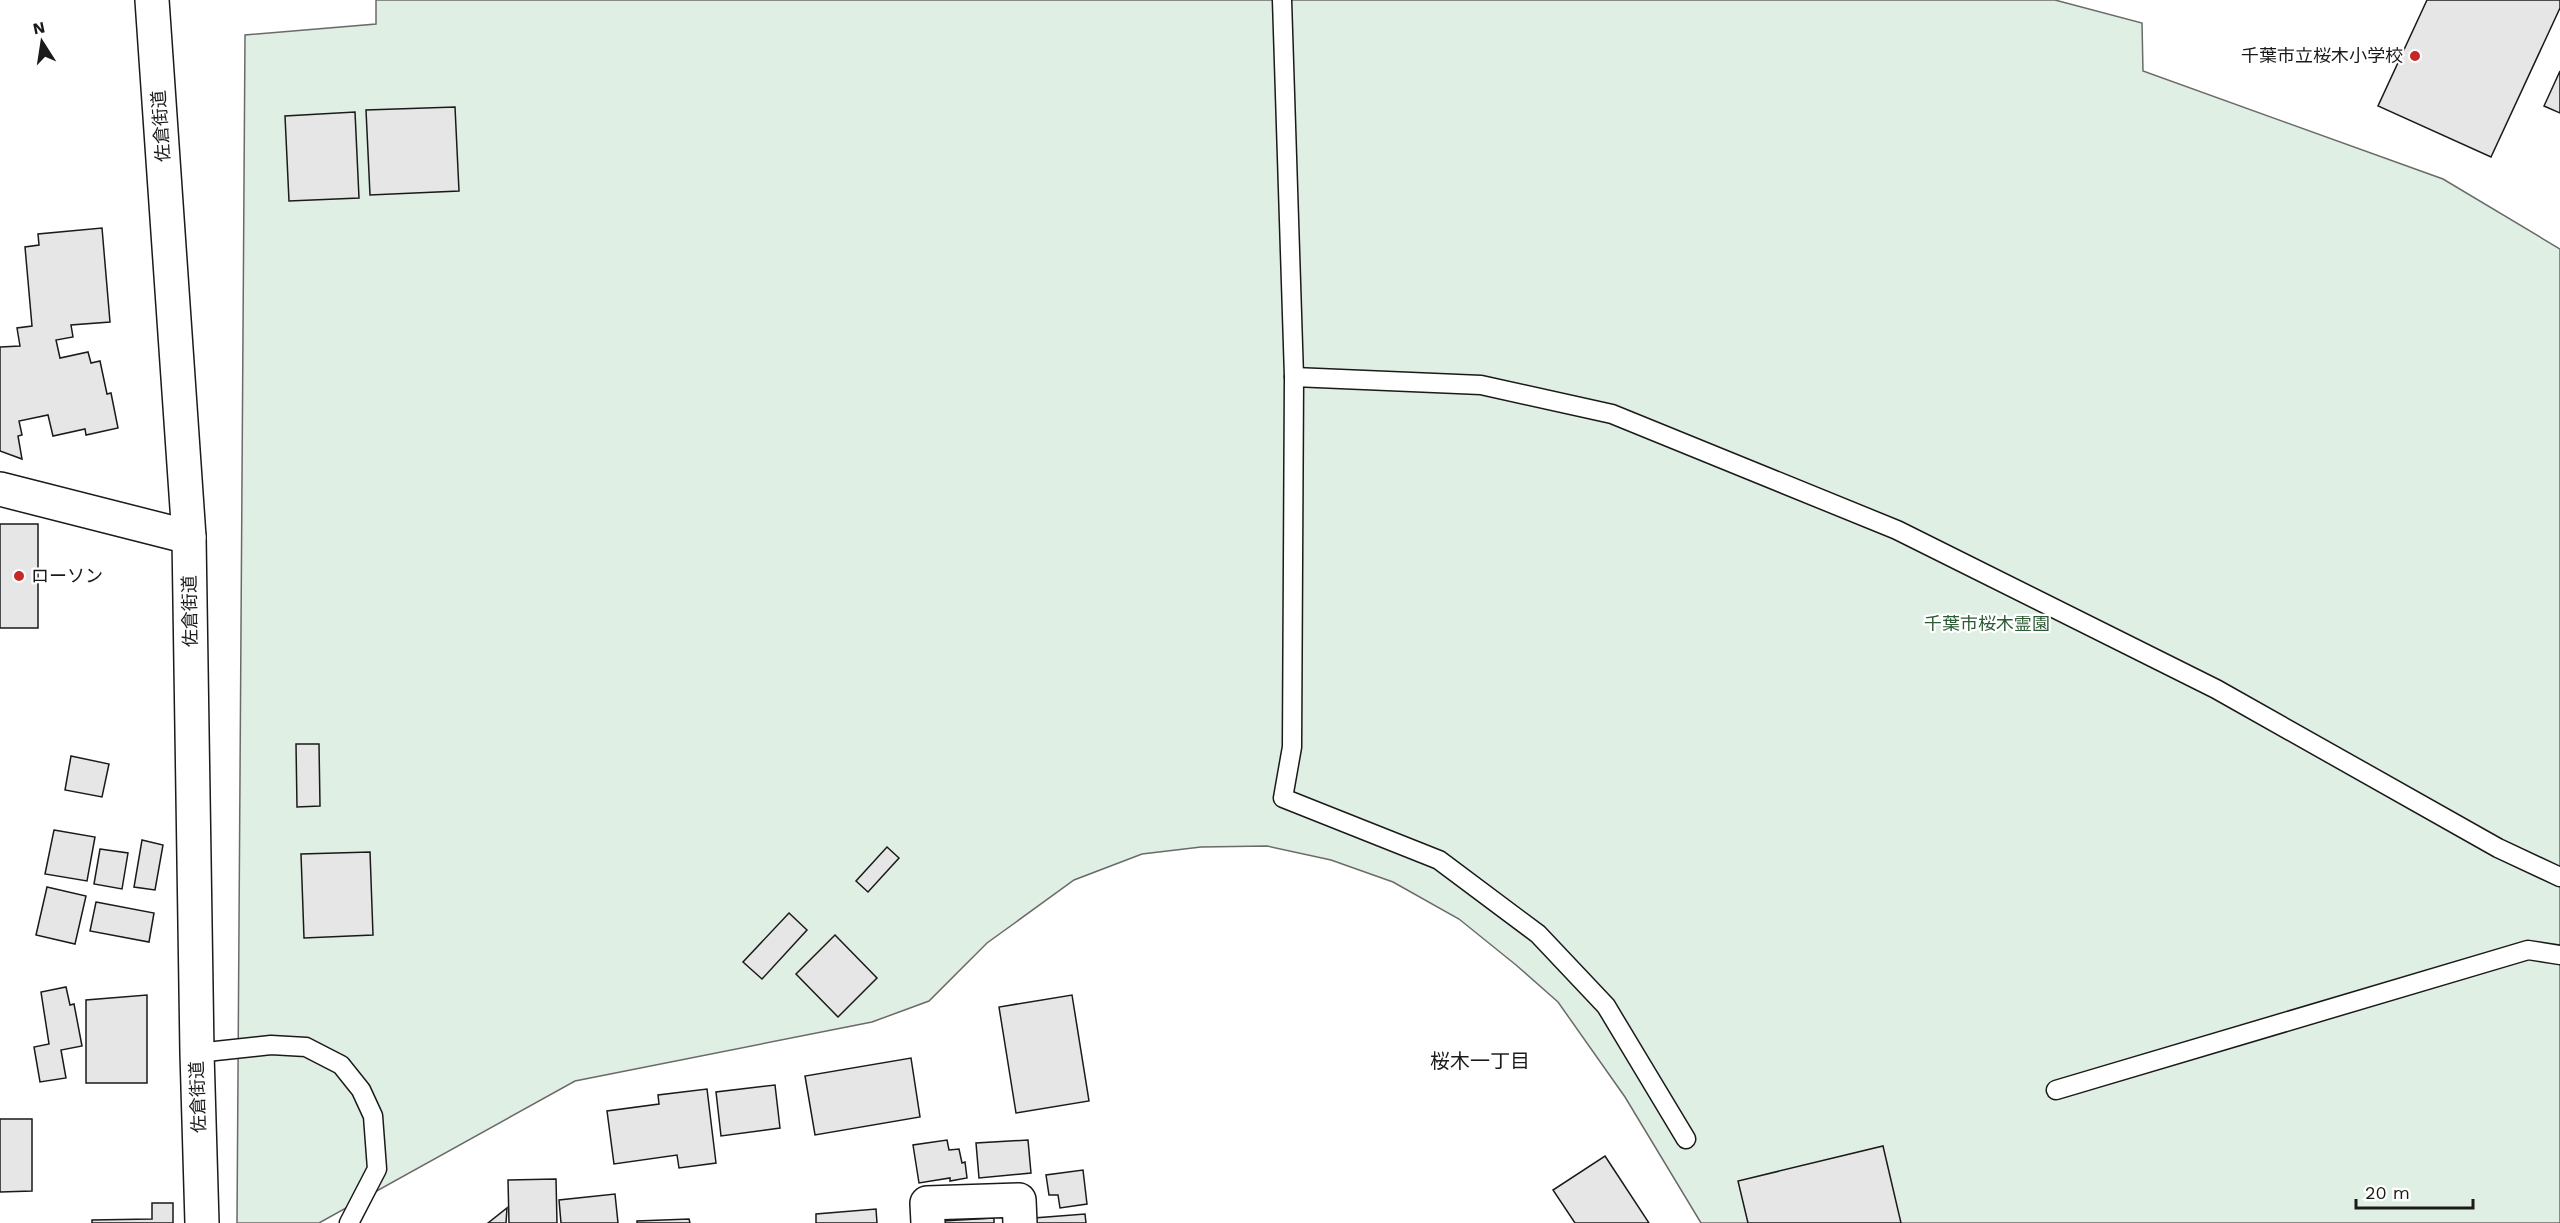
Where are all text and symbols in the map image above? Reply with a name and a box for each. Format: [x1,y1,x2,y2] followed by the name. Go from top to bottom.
[12,12,72,72] north arrow
[31,17,47,38] text: N
[2241,45,2403,66] place label: 千葉市立桜木小学校
[2408,49,2422,63] marker: 千葉市立桜木小学校
[148,89,173,163] street label: 佐倉街道
[31,565,103,586] place label: ローソン
[12,569,26,583] marker: ローソン
[178,575,201,647] street label: 佐倉街道
[1924,613,2050,634] park label: 千葉市桜木霊園
[1430,1049,1530,1073] district label: 桜木一丁目
[186,1061,209,1133] street label: 佐倉街道
[2356,1172,2473,1210] scale bar
[2365,1182,2410,1203] text: 20 m

